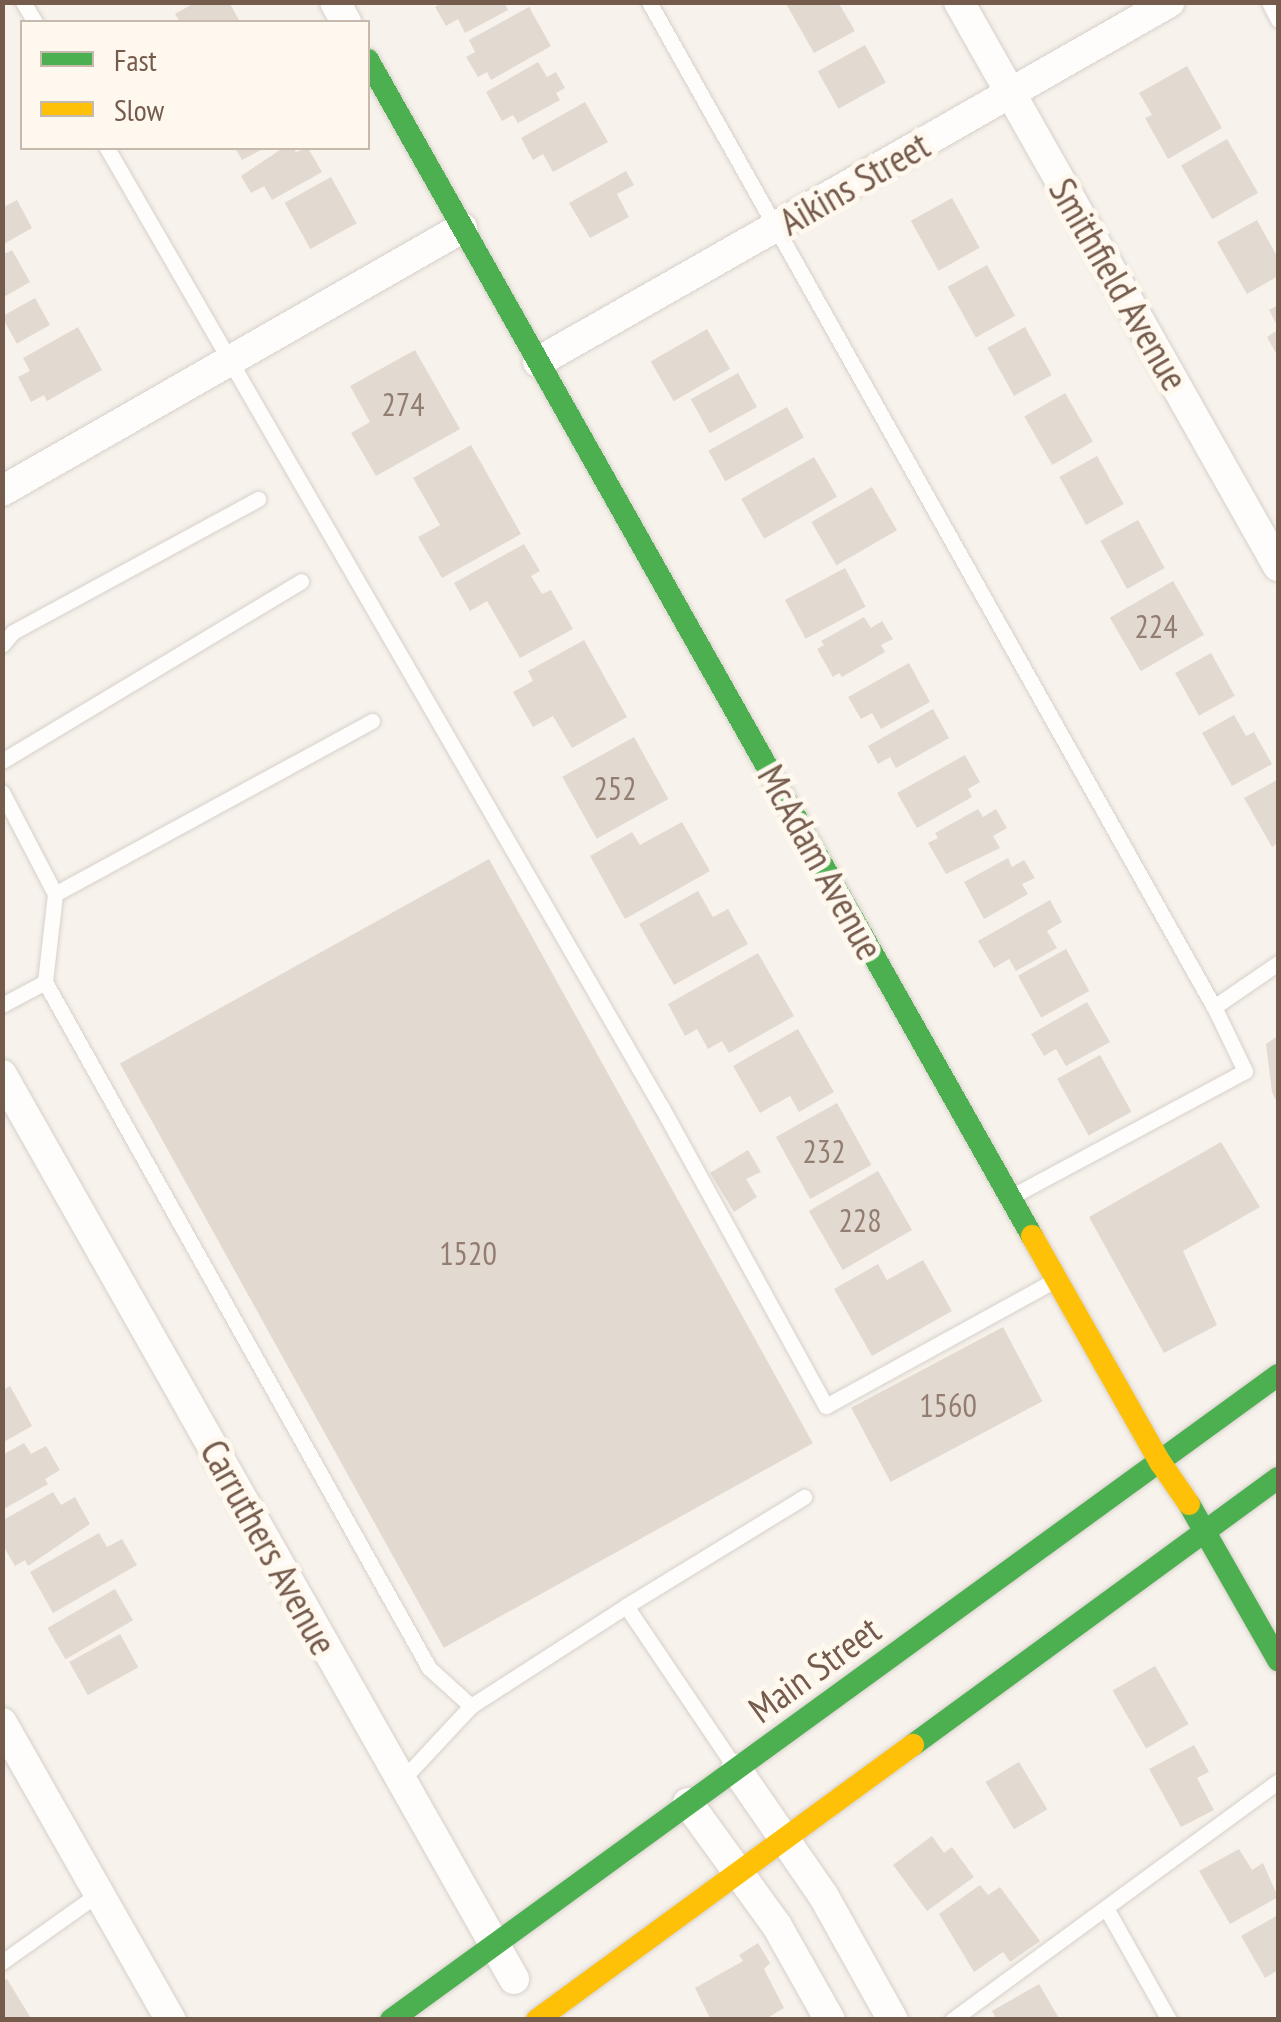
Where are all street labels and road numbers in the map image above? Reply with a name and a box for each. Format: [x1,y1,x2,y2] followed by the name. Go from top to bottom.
[771,122,937,244] street label: Aikins Street
[1040,169,1198,399] street label: Smithfield Avenue
[749,756,893,968] street label: McAdam Avenue
[191,1431,347,1663] street label: Carruthers Avenue
[739,1606,889,1732] street label: Main Street

